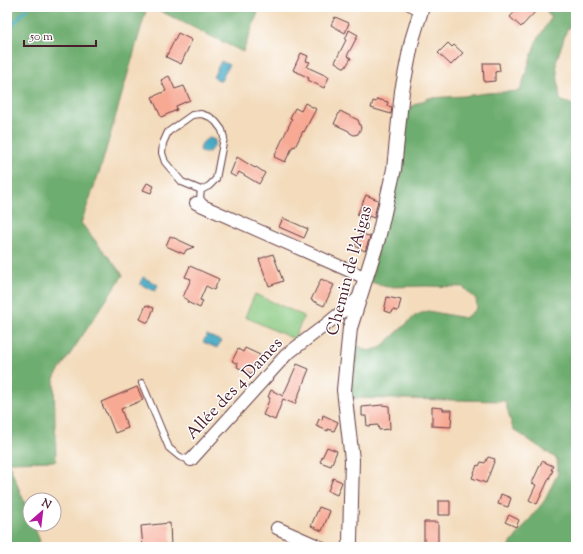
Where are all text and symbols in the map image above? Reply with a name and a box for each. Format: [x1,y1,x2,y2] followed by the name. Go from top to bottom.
[24,22,96,48] scale bar
[29,28,53,46] text: 50 m
[321,203,379,339] street label: Chemin de l'Aigas
[181,332,289,446] street label: Allée des 4 Dames
[22,492,62,532] north arrow
[38,494,54,513] text: N

